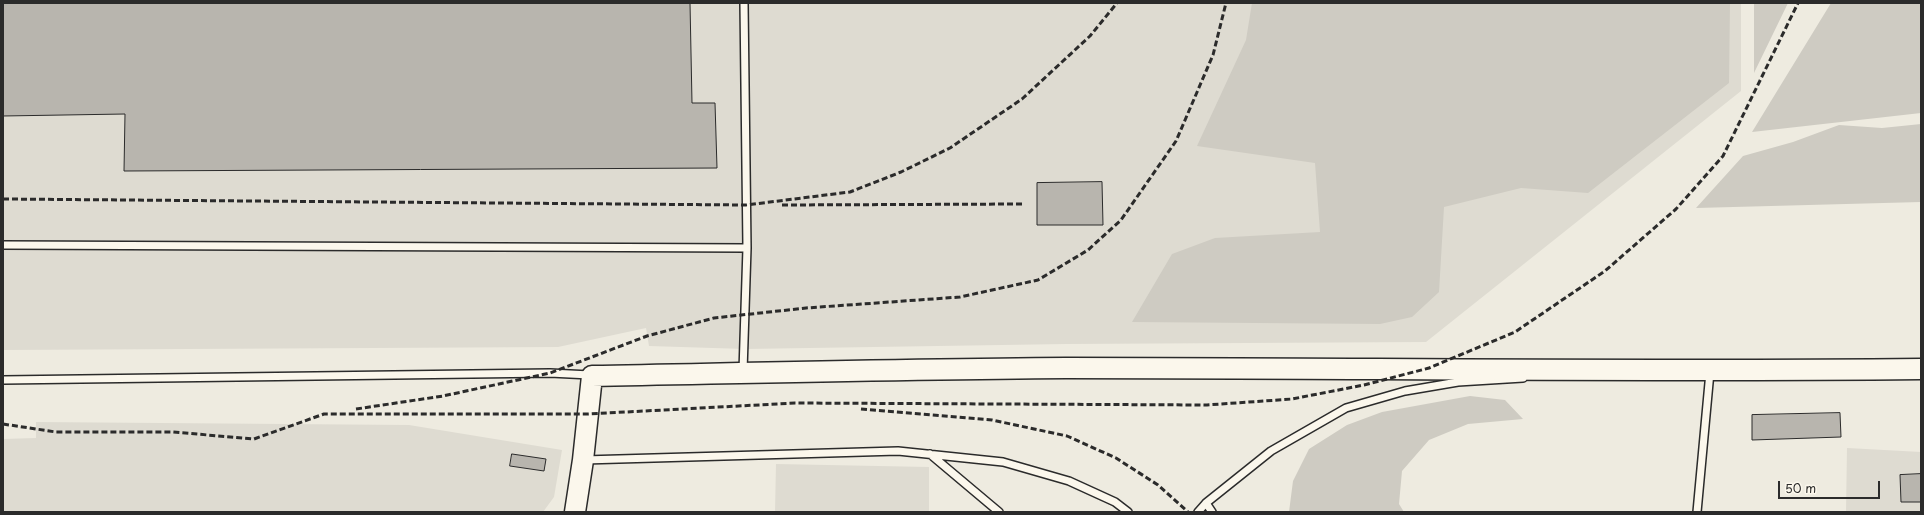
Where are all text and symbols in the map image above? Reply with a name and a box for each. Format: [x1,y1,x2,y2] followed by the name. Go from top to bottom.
[1780,473,1882,499] scale bar
[1785,479,1816,497] text: 50 m

